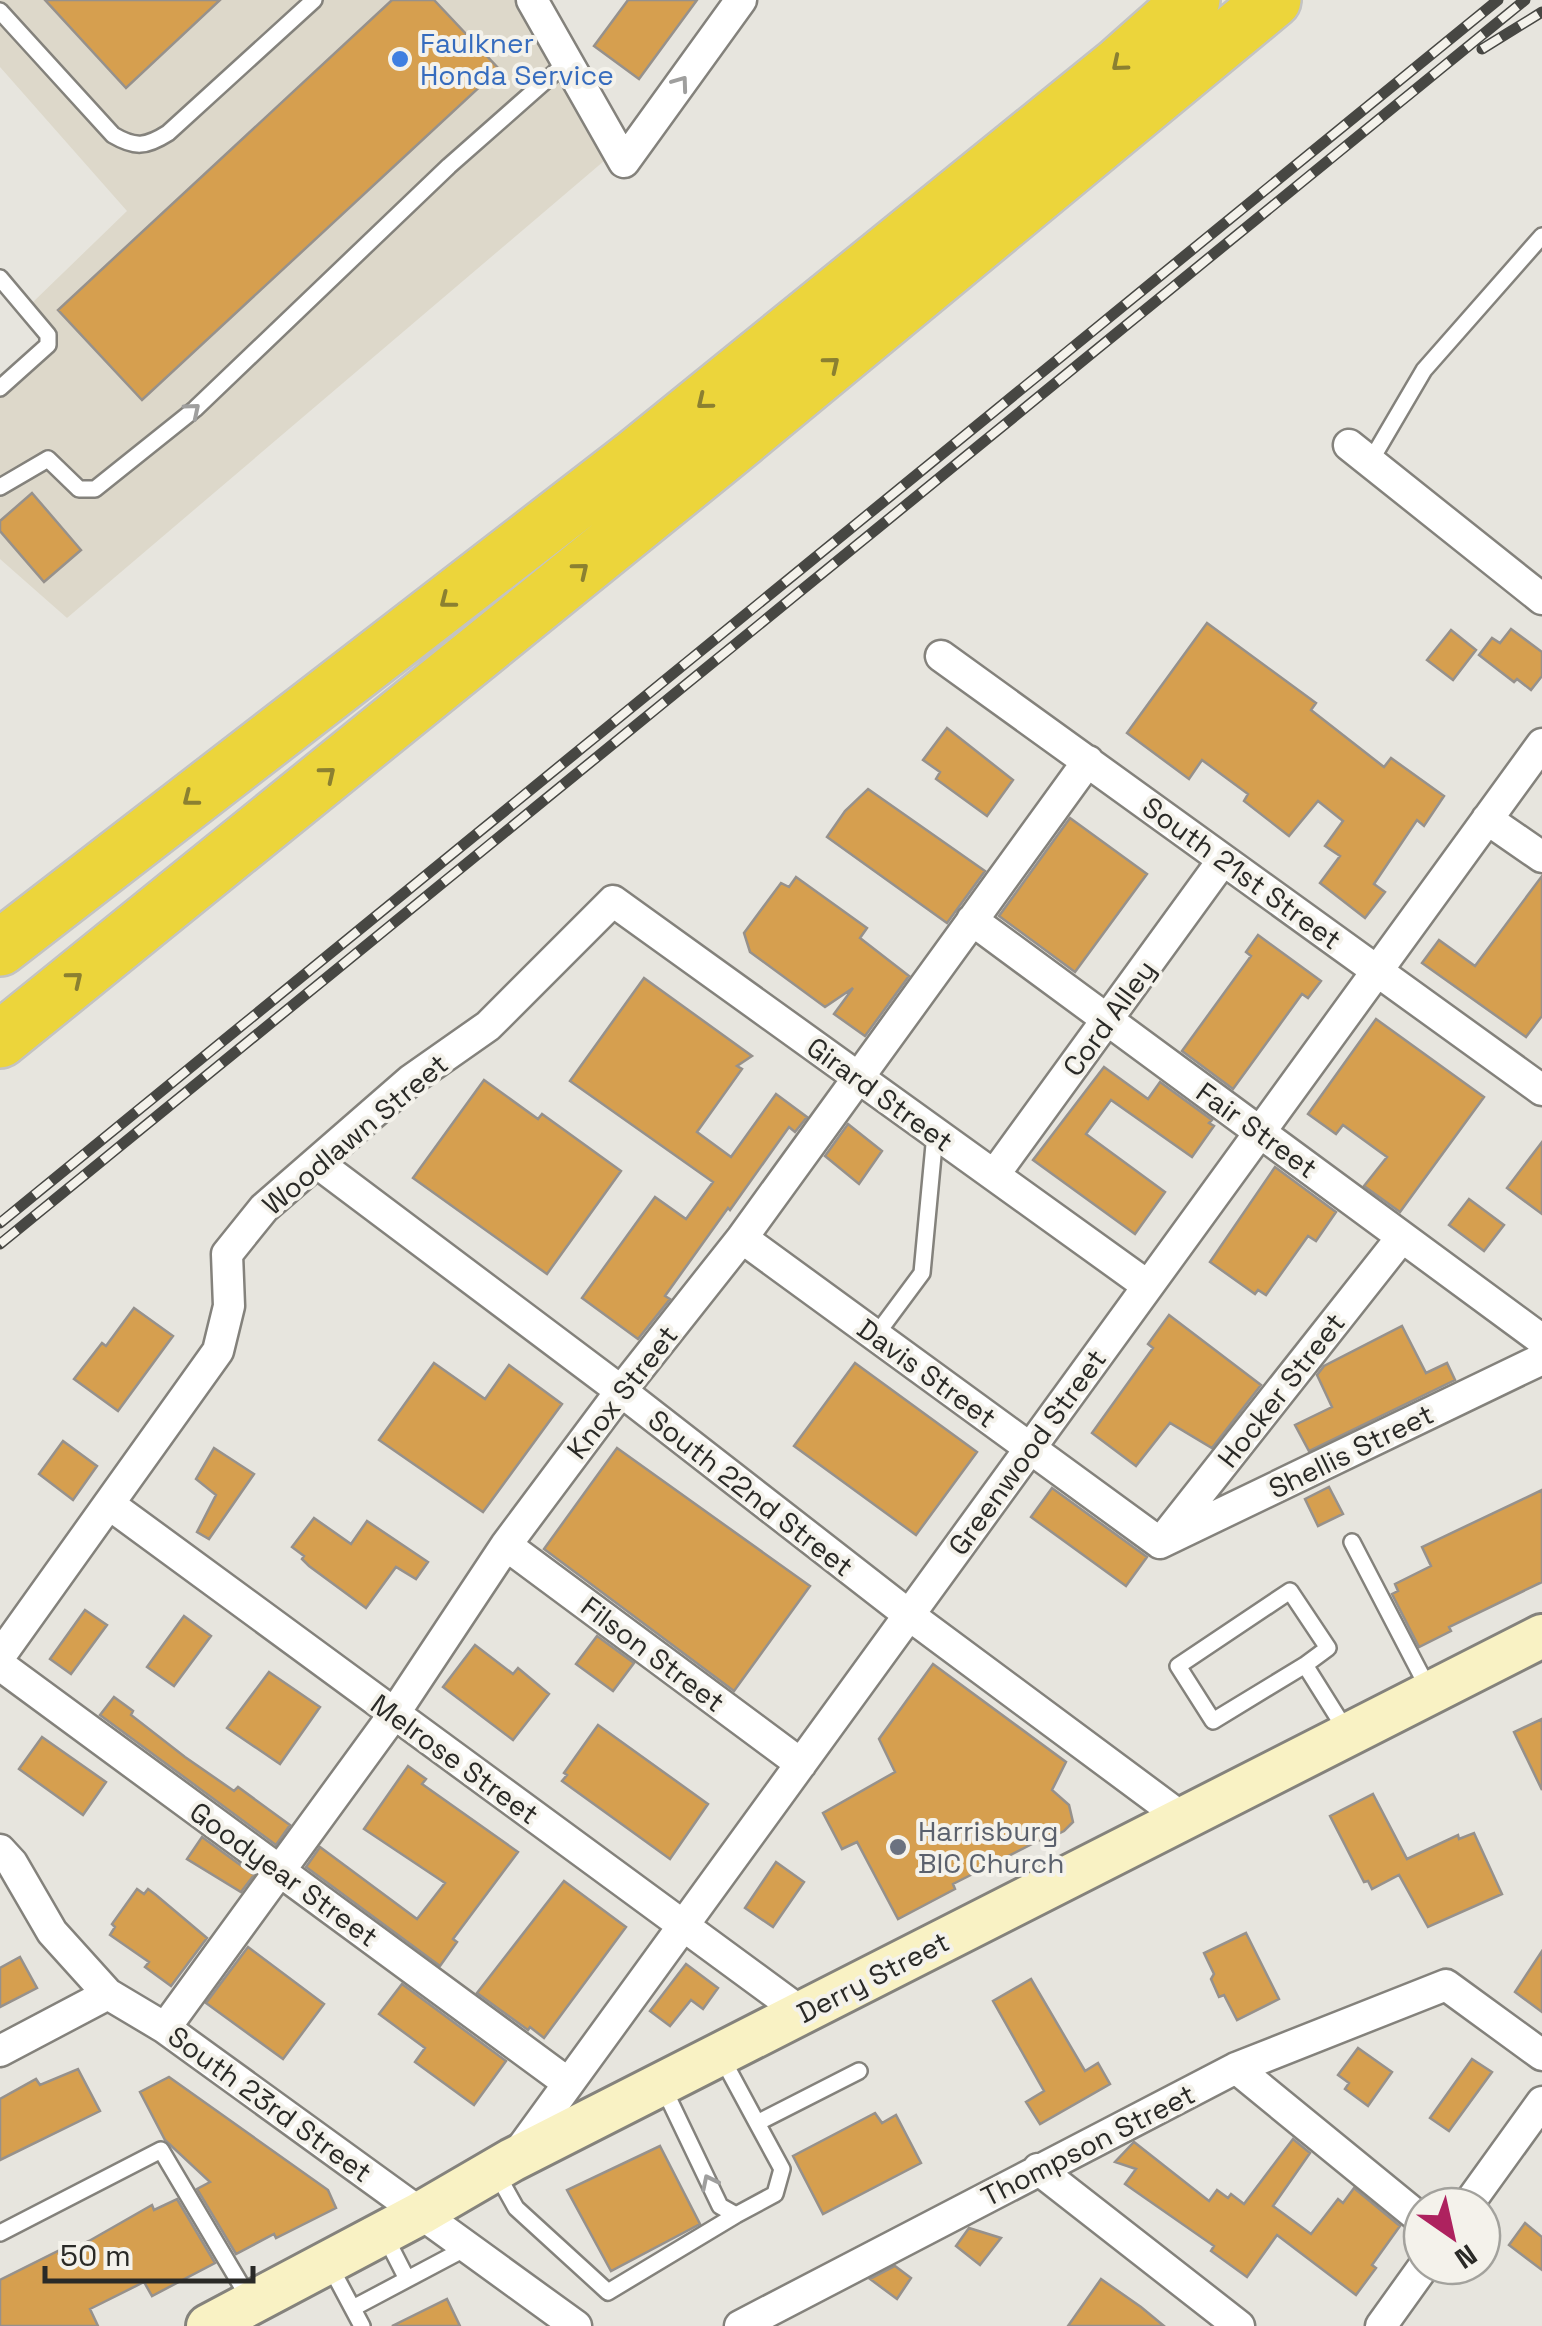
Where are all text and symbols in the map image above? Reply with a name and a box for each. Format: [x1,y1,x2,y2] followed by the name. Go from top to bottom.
[420,25,614,93] place label: Faulkner Honda Service
[389,48,411,70] marker: Faulkner Honda Service
[1112,53,1131,71] one-way arrow
[669,76,687,94] one-way arrow
[821,358,839,376] one-way arrow
[697,390,715,408] one-way arrow
[181,403,199,421] one-way arrow
[569,564,587,582] one-way arrow
[440,590,458,607] one-way arrow
[317,768,335,786] one-way arrow
[183,788,201,805] one-way arrow
[1135,789,1349,957] street label: South 21st Street
[1055,953,1163,1083] street label: Cord Alley
[64,973,82,991] one-way arrow
[800,1029,960,1159] street label: Girard Street
[255,1046,455,1222] street label: Woodlawn Street
[1189,1074,1325,1186] street label: Fair Street
[1209,1305,1353,1475] street label: Hocker Street
[850,1310,1004,1436] street label: Davis Street
[559,1318,685,1466] street label: Knox Street
[940,1342,1114,1562] street label: Greenwood Street
[1263,1396,1439,1506] street label: Shellis Street
[641,1402,861,1584] street label: South 22nd Street
[574,1588,732,1720] street label: Filson Street
[364,1686,546,1832] street label: Melrose Street
[183,1794,385,1954] street label: Goodyear Street
[918,1813,1065,1881] place label: Harrisburg BIC Church
[887,1836,909,1858] marker: Harrisburg BIC Church
[791,1923,955,2031] street label: Derry Street
[161,2018,379,2190] street label: South 23rd Street
[975,2076,1201,2214] street label: Thompson Street
[701,2174,721,2192] one-way arrow
[1402,2186,1502,2286] north arrow
[45,2221,252,2283] scale bar
[60,2236,131,2275] text: 50 m
[1448,2237,1484,2277] text: N

